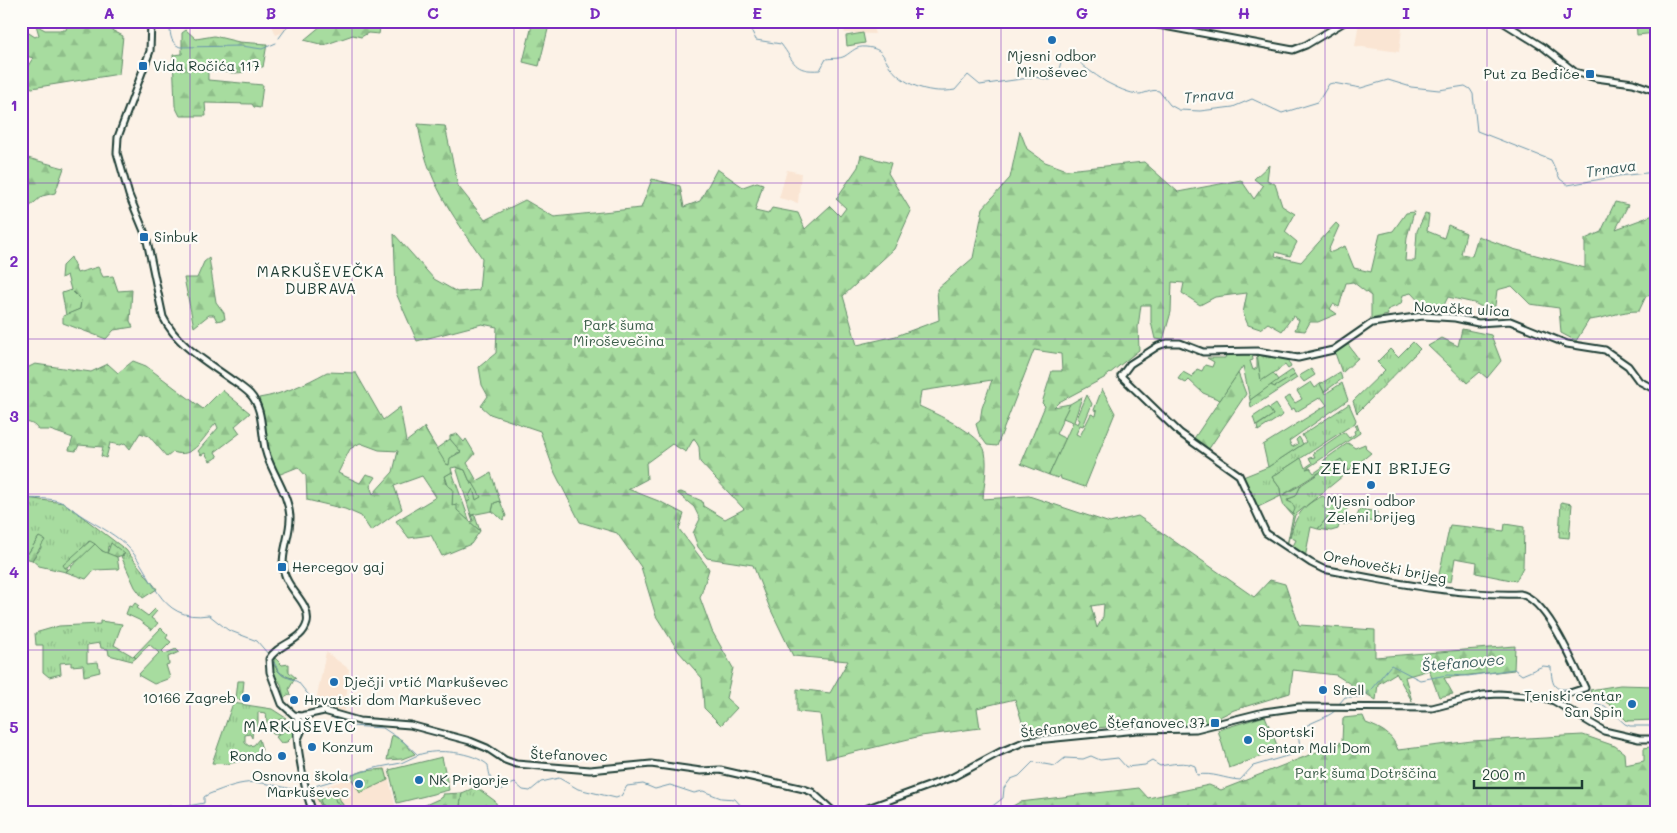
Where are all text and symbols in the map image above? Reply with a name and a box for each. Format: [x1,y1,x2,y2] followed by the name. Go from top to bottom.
[103,2,115,23] text: A
[266,2,276,23] text: B
[427,2,439,23] text: C
[589,2,601,23] text: D
[752,2,762,23] text: E
[915,2,925,23] text: F
[1076,2,1088,23] text: G
[1238,2,1250,23] text: H
[1402,2,1410,23] text: I
[1563,2,1573,23] text: J
[1046,34,1058,46] marker: Mjesni odbor Miroševec
[1007,46,1097,81] place label: Mjesni odbor Miroševec
[153,56,260,75] place label: Vida Ročića 117
[137,60,149,72] marker: Vida Ročića 117
[1484,64,1580,83] place label: Put za Beđiće
[1584,68,1596,80] marker: Put za Beđiće
[1183,83,1235,107] water label: Trnava
[10,94,18,115] text: 1
[1584,155,1637,181] water label: Trnava
[154,227,198,246] place label: Sinbuk
[138,231,150,243] marker: Sinbuk
[10,250,19,271] text: 2
[257,261,385,298] district label: MARKUŠEVEČKA DUBRAVA
[1414,297,1510,321] street label: Novačka ulica
[573,315,665,350] park label: Park šuma Miroševečina
[9,405,19,426] text: 3
[1320,457,1452,478] district label: ZELENI BRIJEG
[1365,479,1377,491] marker: Mjesni odbor Zeleni brijeg
[1326,491,1416,526] place label: Mjesni odbor Zeleni brijeg
[1322,545,1448,588] street label: Orehovečki brijeg
[292,557,384,576] place label: Hercegov gaj
[9,561,19,582] text: 4
[276,561,288,573] marker: Hercegov gaj
[1421,648,1505,676] water label: Štefanovec
[344,672,508,691] place label: Dječji vrtić Markuševec
[328,676,340,688] marker: Dječji vrtić Markuševec
[1333,680,1364,699] place label: Shell
[1317,684,1329,696] marker: Shell
[1524,686,1622,721] place label: Teniski centar San Spin
[143,688,236,707] place label: 10166 Zagreb
[304,690,481,709] place label: Hrvatski dom Markuševec
[240,692,252,704] marker: 10166 Zagreb
[288,694,300,706] marker: Hrvatski dom Markuševec
[1626,698,1638,710] marker: Teniski centar San Spin
[1019,713,1098,742] street label: Štefanovec
[1107,713,1205,732] place label: Štefanovec 37
[243,715,357,736] district label: MARKUŠEVEC
[9,716,19,737] text: 5
[1209,717,1221,729] marker: Štefanovec 37
[1258,722,1370,757] place label: Sportski centar Mali Dom
[1242,734,1254,746] marker: Sportski centar Mali Dom
[322,737,373,756] place label: Konzum
[306,741,318,753] marker: Konzum
[530,744,608,765] street label: Štefanovec
[230,746,272,765] place label: Rondo
[276,750,288,762] marker: Rondo
[1474,758,1582,790] scale bar
[1295,763,1437,782] park label: Park šuma Dotrščina
[1482,764,1526,784] text: 200 m
[252,766,349,801] place label: Osnovna škola Markuševec
[429,770,509,789] place label: NK Prigorje
[413,774,425,786] marker: NK Prigorje
[353,778,365,790] marker: Osnovna škola Markuševec

